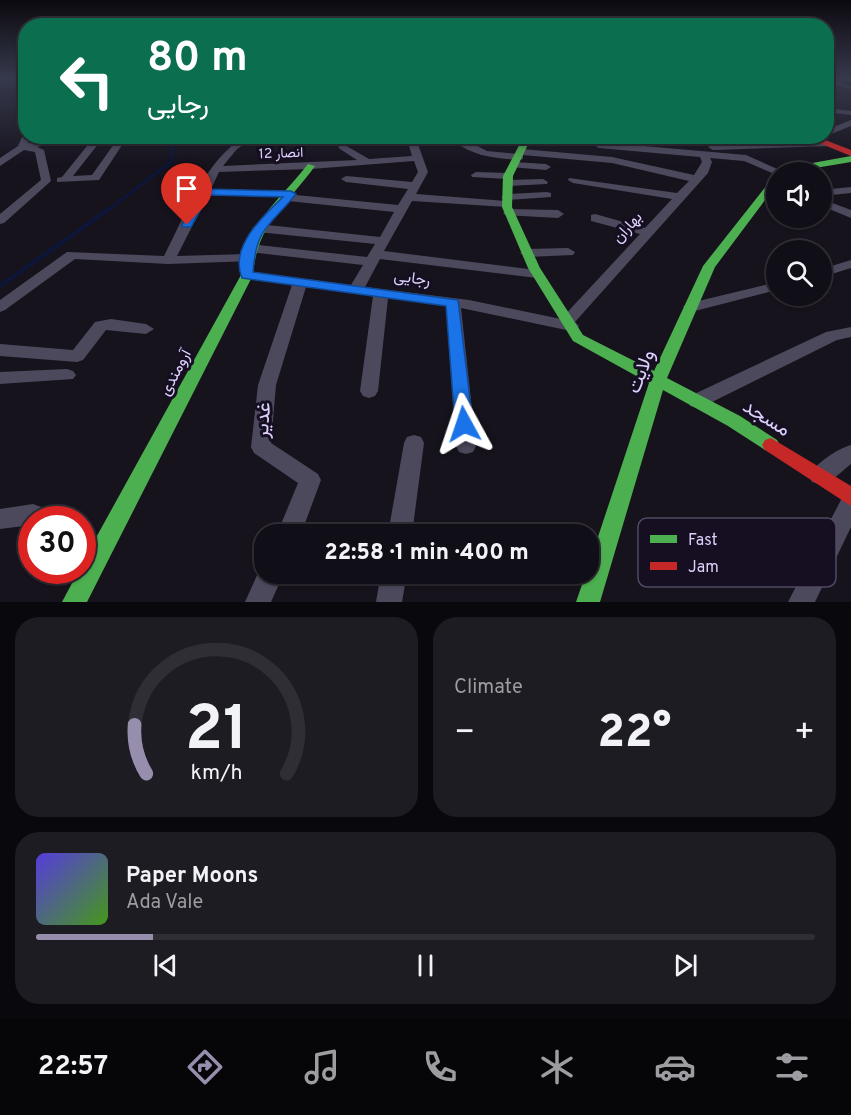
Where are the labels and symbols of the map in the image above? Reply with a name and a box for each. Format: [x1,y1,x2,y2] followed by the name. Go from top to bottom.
[258,145,304,163] street label: انصار 12
[161,163,212,225] pin
[609,208,647,248] street label: بهاران
[392,267,432,291] street label: رجایی
[155,345,197,400] street label: آرومندی
[622,346,662,398] street label: ولایت
[432,392,496,456] position arrow
[737,394,795,444] street label: مسجد
[250,401,278,440] street label: غدیر
[18,506,96,584] speed limit sign: 30
[638,518,836,587] legend
[688,531,718,551] text: Fast
[688,558,719,578] text: Jam

